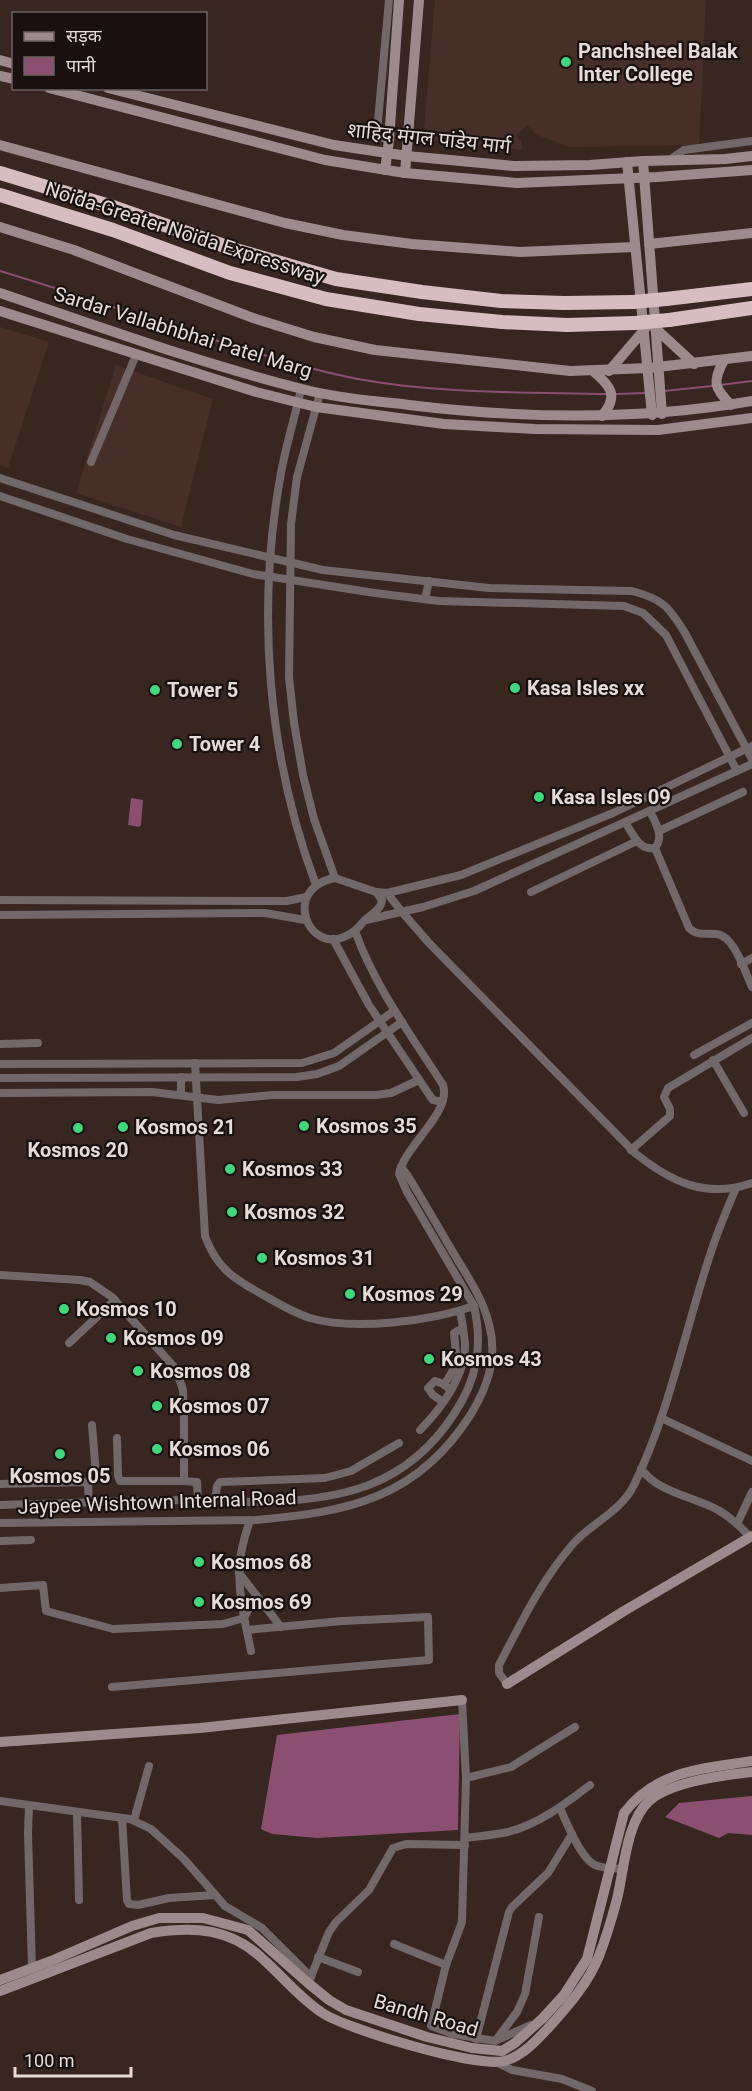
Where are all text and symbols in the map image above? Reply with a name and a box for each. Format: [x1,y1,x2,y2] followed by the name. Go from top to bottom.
[12,12,207,90] legend
[66,25,103,46] text: सड़क
[578,39,738,86] place label: Panchsheel Balak Inter College
[66,55,96,76] text: पानी
[559,55,573,69] marker: Panchsheel Balak Inter College
[346,117,513,159] street label: शाहिद मंगल पांडेय मार्ग
[42,176,328,290] street label: Noida-Greater Noida Expressway
[51,281,315,383] street label: Sardar Vallabhbhai Patel Marg
[527,676,645,700] place label: Kasa Isles xx
[167,678,238,702] place label: Tower 5
[508,681,522,695] marker: Kasa Isles xx
[148,683,162,697] marker: Tower 5
[189,732,260,756] place label: Tower 4
[170,737,184,751] marker: Tower 4
[551,785,671,809] place label: Kasa Isles 09
[532,790,546,804] marker: Kasa Isles 09
[316,1114,417,1138] place label: Kosmos 35
[135,1115,236,1139] place label: Kosmos 21
[297,1119,311,1133] marker: Kosmos 35
[116,1120,130,1134] marker: Kosmos 21
[71,1121,85,1135] marker: Kosmos 20
[28,1138,128,1162] place label: Kosmos 20
[242,1157,343,1181] place label: Kosmos 33
[223,1162,237,1176] marker: Kosmos 33
[244,1200,345,1224] place label: Kosmos 32
[225,1205,239,1219] marker: Kosmos 32
[274,1246,375,1270] place label: Kosmos 31
[255,1251,269,1265] marker: Kosmos 31
[362,1282,463,1306] place label: Kosmos 29
[343,1287,357,1301] marker: Kosmos 29
[76,1297,177,1321] place label: Kosmos 10
[57,1302,71,1316] marker: Kosmos 10
[123,1326,224,1350] place label: Kosmos 09
[104,1331,118,1345] marker: Kosmos 09
[441,1347,542,1371] place label: Kosmos 43
[422,1352,436,1366] marker: Kosmos 43
[150,1359,251,1383] place label: Kosmos 08
[131,1364,145,1378] marker: Kosmos 08
[169,1394,270,1418] place label: Kosmos 07
[150,1399,164,1413] marker: Kosmos 07
[169,1437,270,1461] place label: Kosmos 06
[150,1442,164,1456] marker: Kosmos 06
[53,1447,67,1461] marker: Kosmos 05
[10,1464,110,1488] place label: Kosmos 05
[17,1485,297,1519] street label: Jaypee Wishtown Internal Road
[211,1550,312,1574] place label: Kosmos 68
[192,1555,206,1569] marker: Kosmos 68
[211,1590,312,1614] place label: Kosmos 69
[192,1595,206,1609] marker: Kosmos 69
[371,1989,481,2041] street label: Bandh Road
[15,2040,130,2078] scale bar
[24,2050,75,2071] text: 100 m

